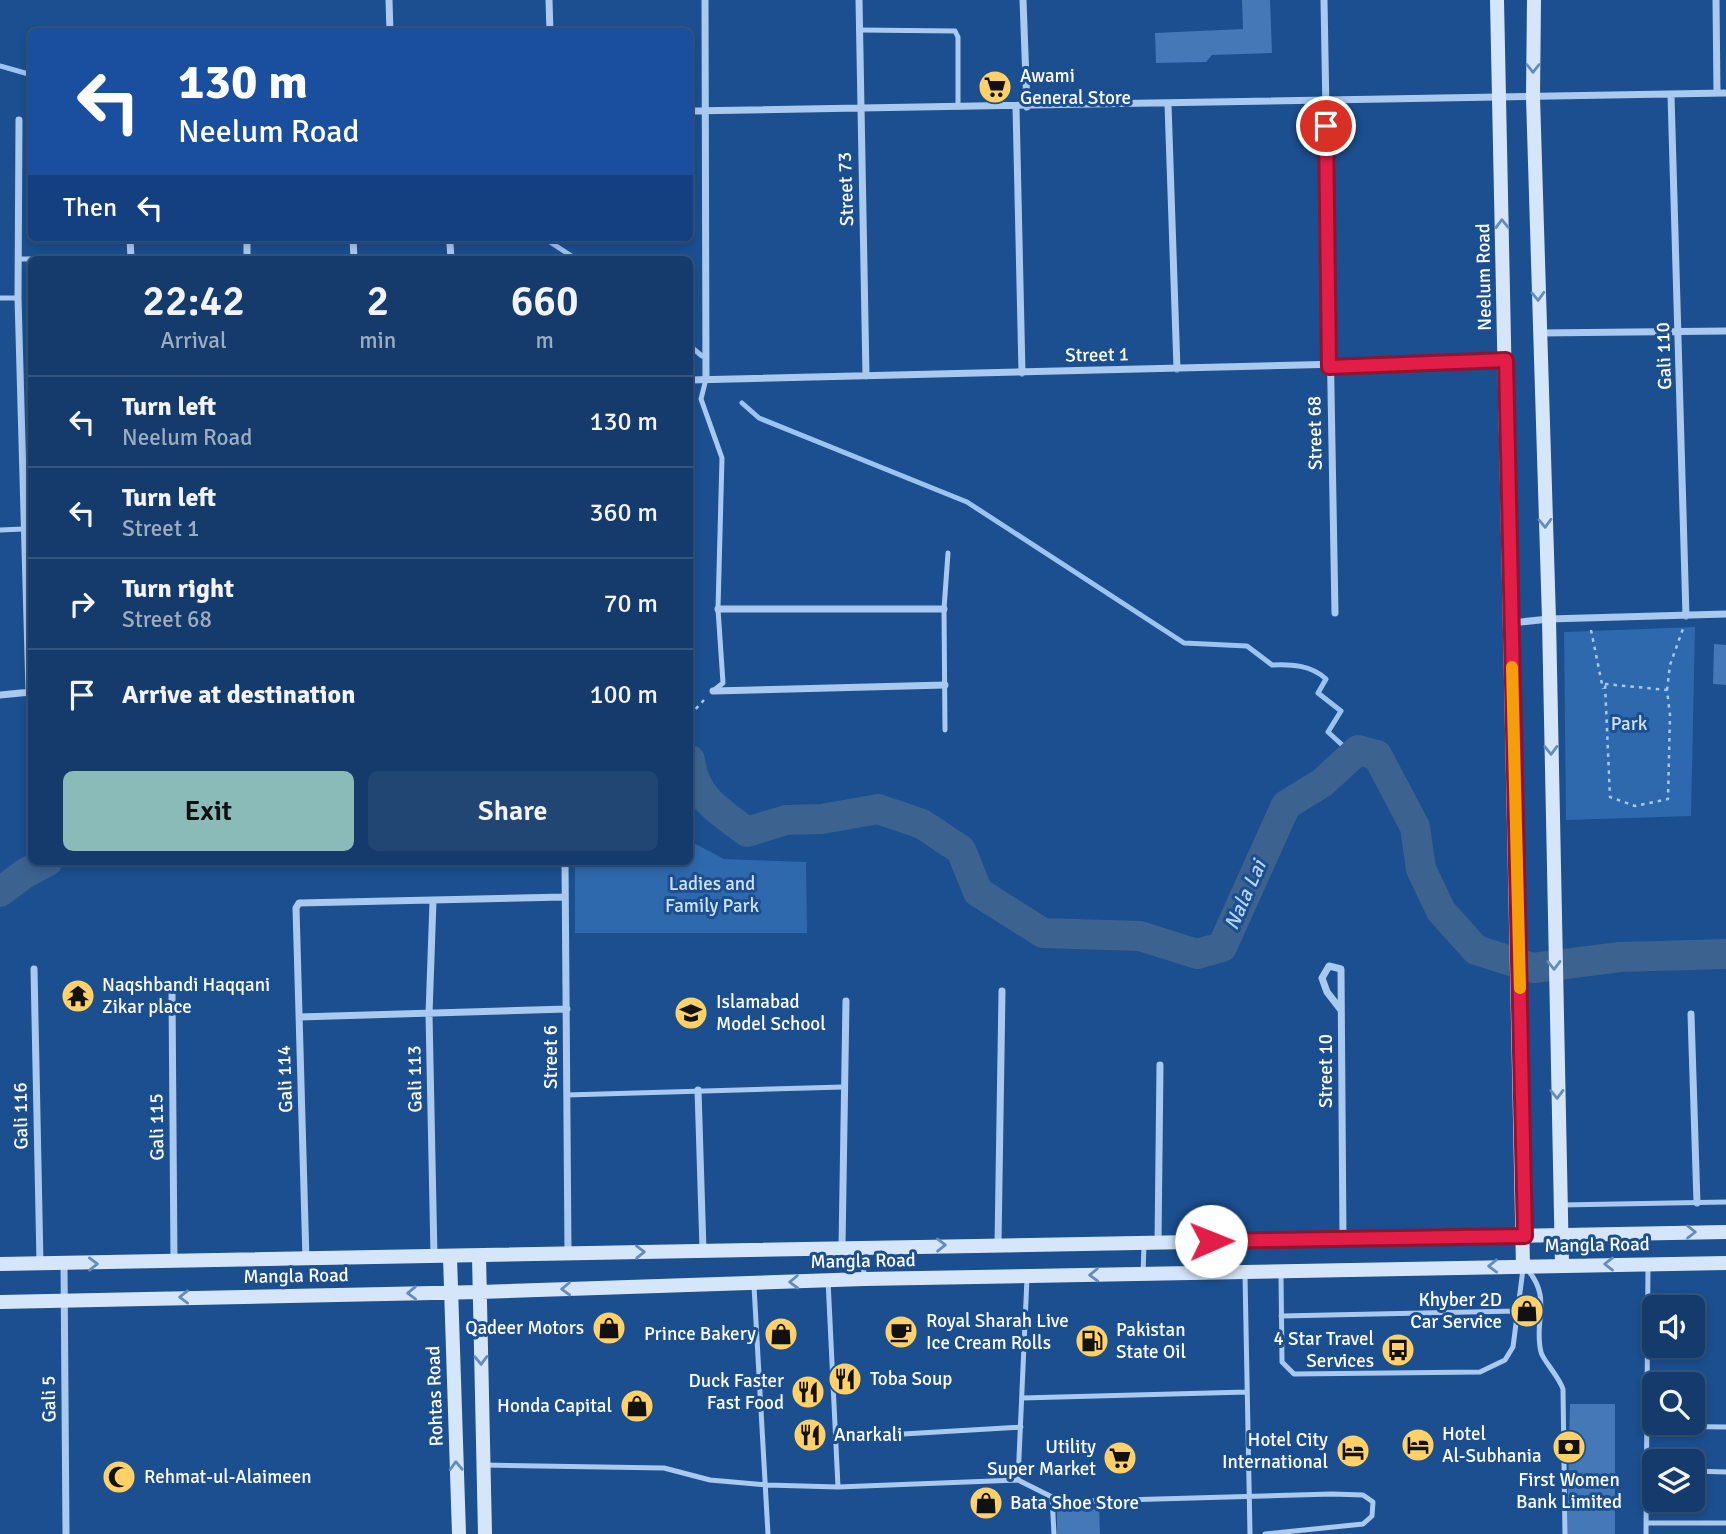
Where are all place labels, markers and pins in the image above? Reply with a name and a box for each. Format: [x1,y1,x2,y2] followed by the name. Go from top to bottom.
[1020,64,1131,110] place label: Awami General Store
[976,68,1014,106] supermarket icon: Awami General Store
[1296,96,1356,156] pin
[102,973,270,1019] place label: Naqshbandi Haqqani Zikar place
[59,977,97,1015] temple icon: Naqshbandi Haqqani Zikar place
[716,990,826,1036] place label: Islamabad Model School
[672,994,710,1032] school or university icon: Islamabad Model School
[1410,1288,1502,1334] place label: Khyber 2D Car Service
[1508,1292,1546,1330] shop icon: Khyber 2D Car Service
[590,1309,628,1347] shop icon: Qadeer Motors
[926,1309,1069,1355] place label: Royal Sharah Live Ice Cream Rolls
[882,1313,920,1351] cafe icon: Royal Sharah Live Ice Cream Rolls
[762,1315,800,1353] shop icon: Prince Bakery
[465,1316,584,1340] place label: Qadeer Motors
[1116,1318,1186,1364] place label: Pakistan State Oil
[644,1322,756,1346] place label: Prince Bakery
[1073,1322,1111,1360] fuel station icon: Pakistan State Oil
[1273,1327,1374,1373] place label: 4 Star Travel Services
[1379,1331,1417,1369] bus stop icon: 4 Star Travel Services
[826,1360,864,1398] restaurant icon: Toba Soup
[870,1367,952,1391] place label: Toba Soup
[688,1369,784,1415] place label: Duck Faster Fast Food
[789,1373,827,1411] restaurant icon: Duck Faster Fast Food
[618,1387,656,1425] shop icon: Honda Capital
[497,1394,612,1418] place label: Honda Capital
[791,1416,829,1454] restaurant icon: Anarkali
[1442,1422,1542,1468] place label: Hotel Al-Subhania
[834,1423,902,1447] place label: Anarkali
[1399,1426,1437,1464] hotel icon: Hotel Al-Subhania
[1222,1428,1328,1474] place label: Hotel City International
[1550,1428,1588,1466] bank icon: First Women Bank Limited
[1334,1432,1372,1470] hotel icon: Hotel City International
[987,1435,1096,1481] place label: Utility Super Market
[1101,1439,1139,1477] supermarket icon: Utility Super Market
[100,1458,138,1496] mosque icon: Rehmat-ul-Alaimeen
[144,1465,312,1489] place label: Rehmat-ul-Alaimeen
[1516,1468,1622,1514] place label: First Women Bank Limited
[967,1484,1005,1522] shop icon: Bata Shoe Store
[1010,1491,1139,1515] place label: Bata Shoe Store

